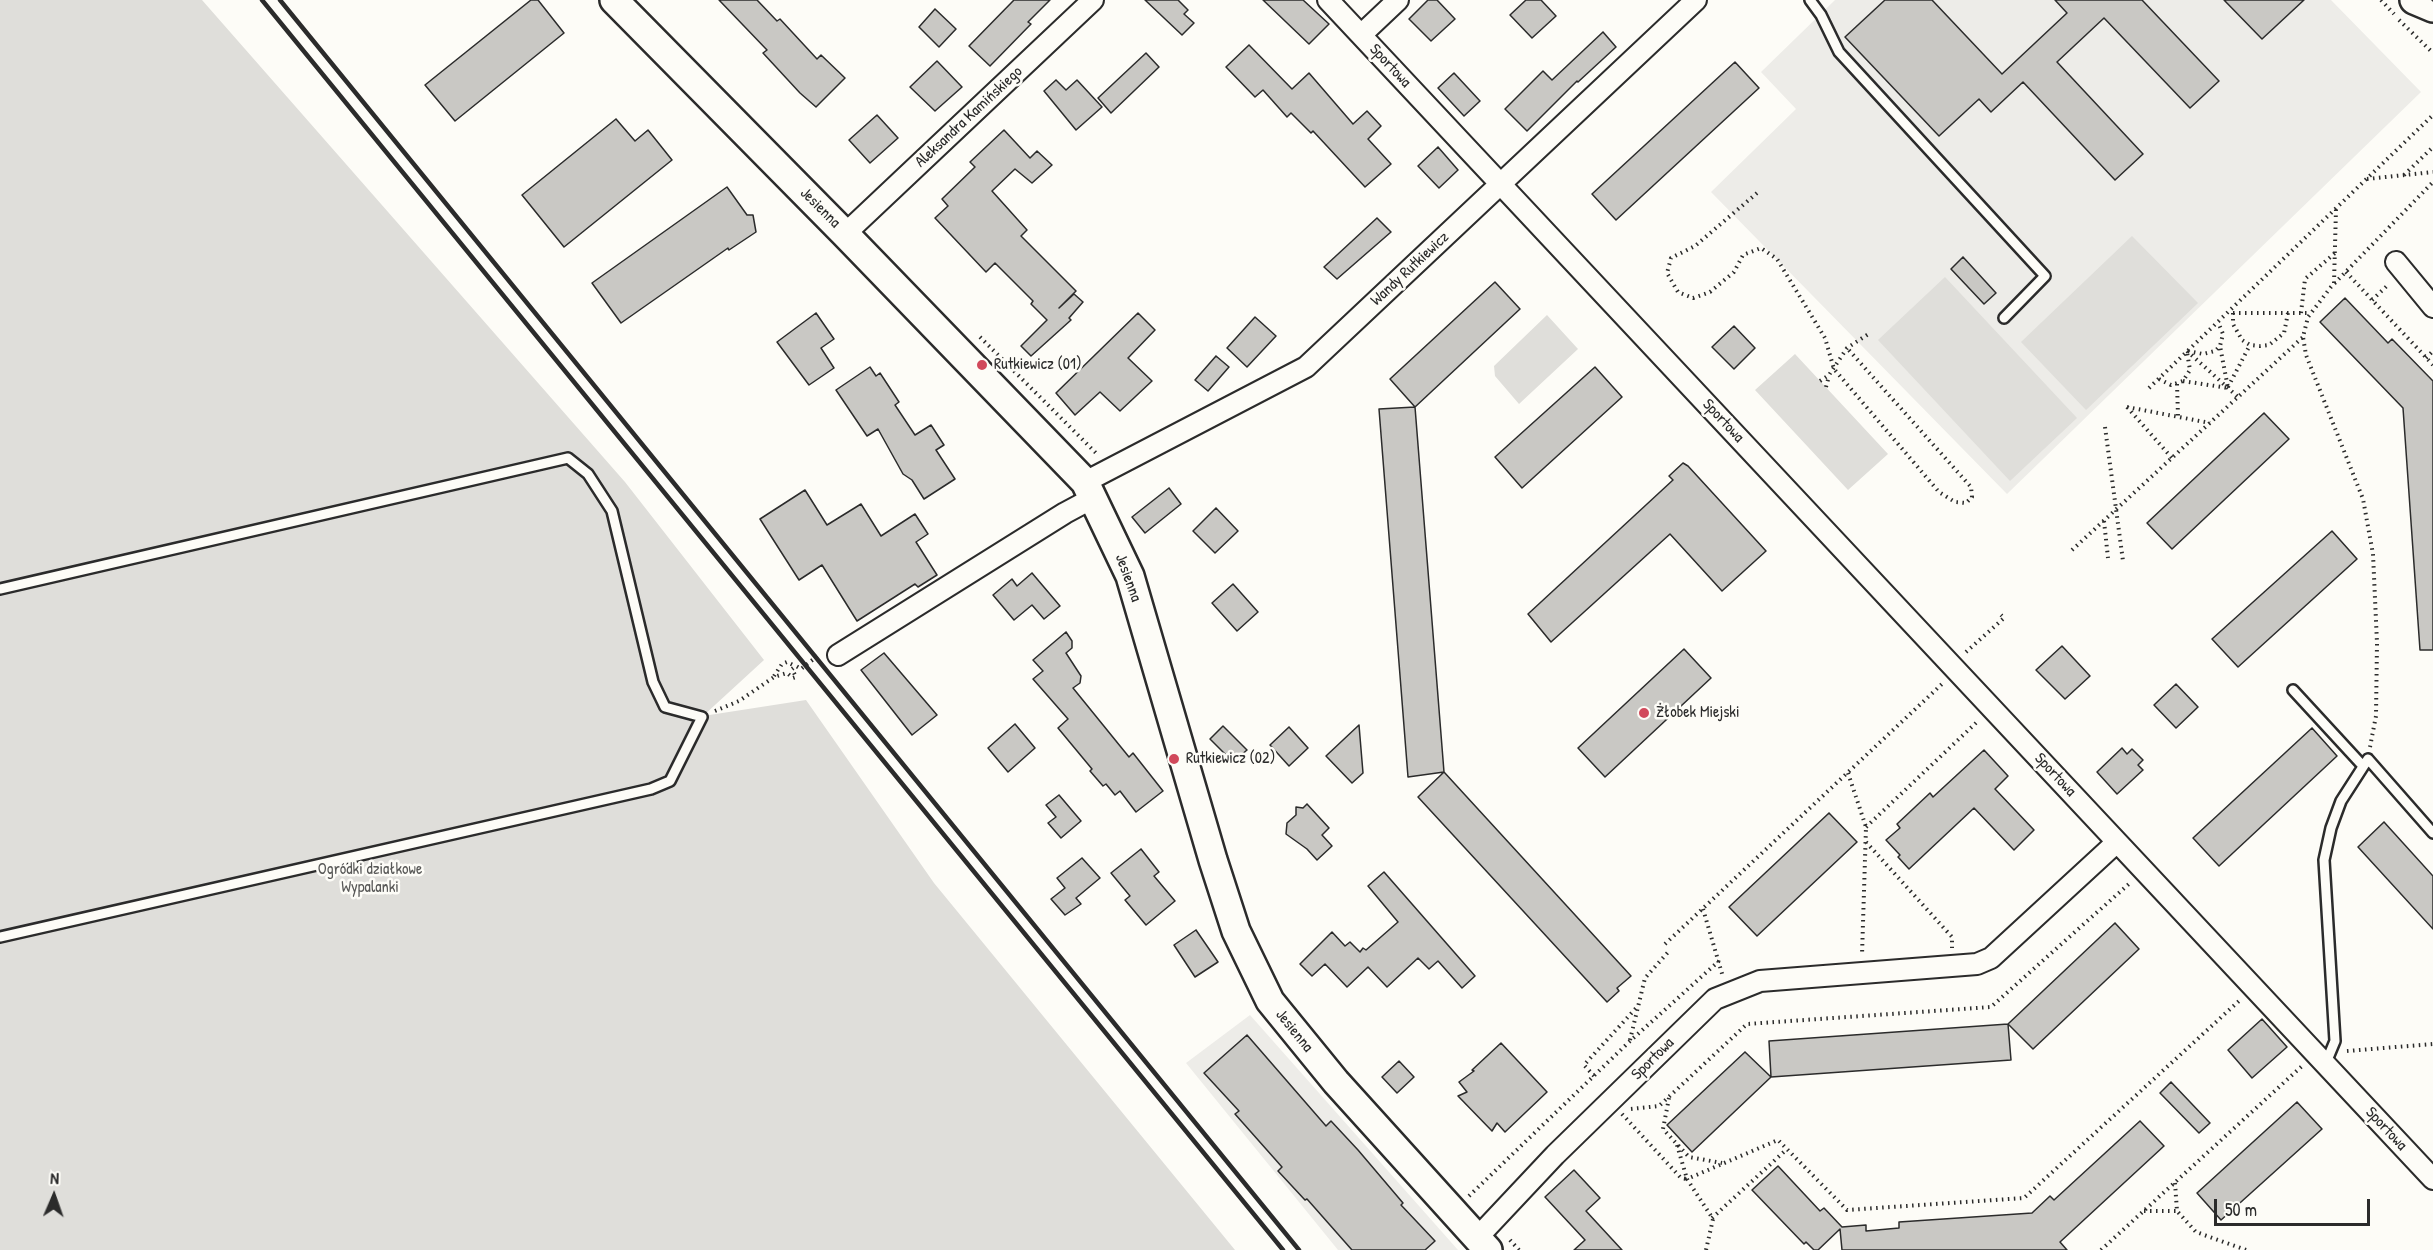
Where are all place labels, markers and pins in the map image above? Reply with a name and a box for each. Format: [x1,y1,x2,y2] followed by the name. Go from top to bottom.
[994,355,1082,375] place label: Rutkiewicz (01)
[975,358,989,372] marker: Rutkiewicz (01)
[1656,703,1740,723] place label: Żłobek Miejski
[1637,706,1651,720] marker: Żłobek Miejski
[1186,749,1275,769] place label: Rutkiewicz (02)
[1167,752,1181,766] marker: Rutkiewicz (02)

